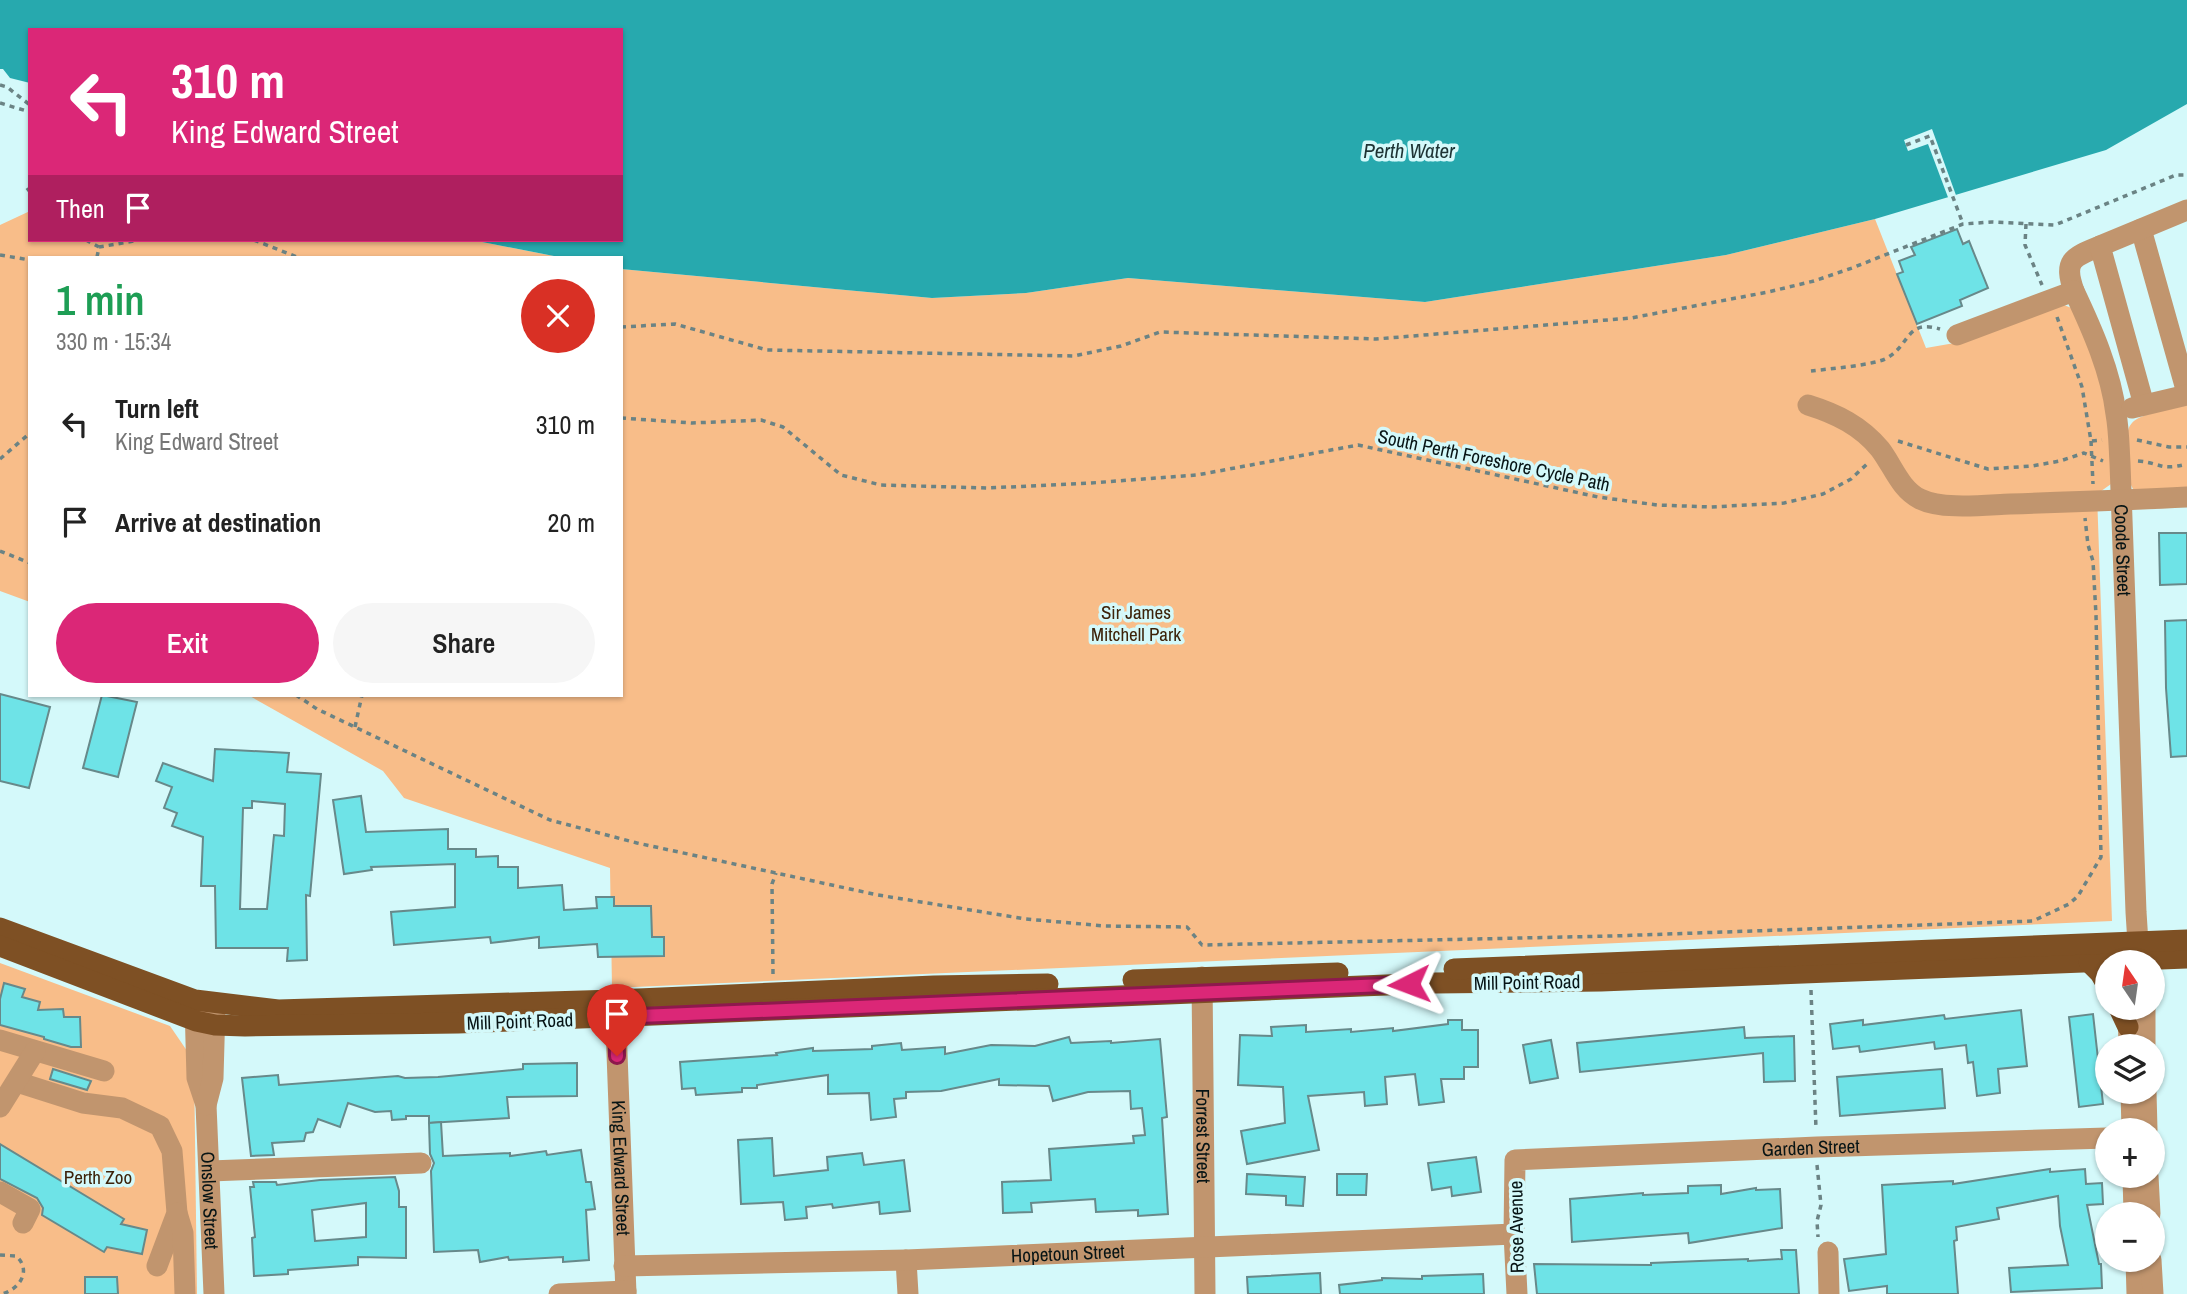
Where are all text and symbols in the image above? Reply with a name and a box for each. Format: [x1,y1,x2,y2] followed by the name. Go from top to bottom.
[171,47,285,113] text: 310 m
[56,56,147,147] icon: left
[171,110,399,153] text: King Edward Street
[1363,136,1456,165] water label: Perth Water
[119,189,157,227] icon: arrive
[56,191,105,226] text: Then
[56,272,145,328] text: 1 min
[521,279,595,353] button: close
[56,326,171,357] text: 330 m · 15:34
[115,391,199,426] text: Turn left
[56,405,94,443] icon: left
[536,407,595,442] text: 310 m
[1376,423,1612,497] street label: South Perth Foreshore Cycle Path
[115,426,279,457] text: King Edward Street
[56,503,94,541] icon: arrive
[2108,504,2138,597] street label: Coode Street
[115,505,321,540] text: Arrive at destination
[548,505,595,540] text: 20 m
[1091,599,1181,647] park label: Sir James Mitchell Park
[56,603,319,683] button: Exit
[333,603,595,683] button: Share
[1372,947,1446,1021] position arrow
[2095,950,2165,1020] north arrow
[2095,950,2165,1272] map controls
[1474,968,1580,996] street label: Mill Point Road
[587,984,647,1056] pin
[598,995,636,1033] icon: arrive
[466,1006,574,1036] street label: Mill Point Road
[2095,1034,2165,1104] button: layers
[1190,1089,1217,1184] street label: Forrest Street
[606,1100,637,1237] street label: King Edward Street
[2095,1118,2165,1188] button: +
[1761,1133,1861,1162] street label: Garden Street
[195,1151,225,1251] street label: Onslow Street
[64,1164,132,1190] park label: Perth Zoo
[1502,1181,1530,1273] street label: Rose Avenue
[2095,1202,2165,1272] button: −
[1010,1238,1126,1268] street label: Hopetoun Street

